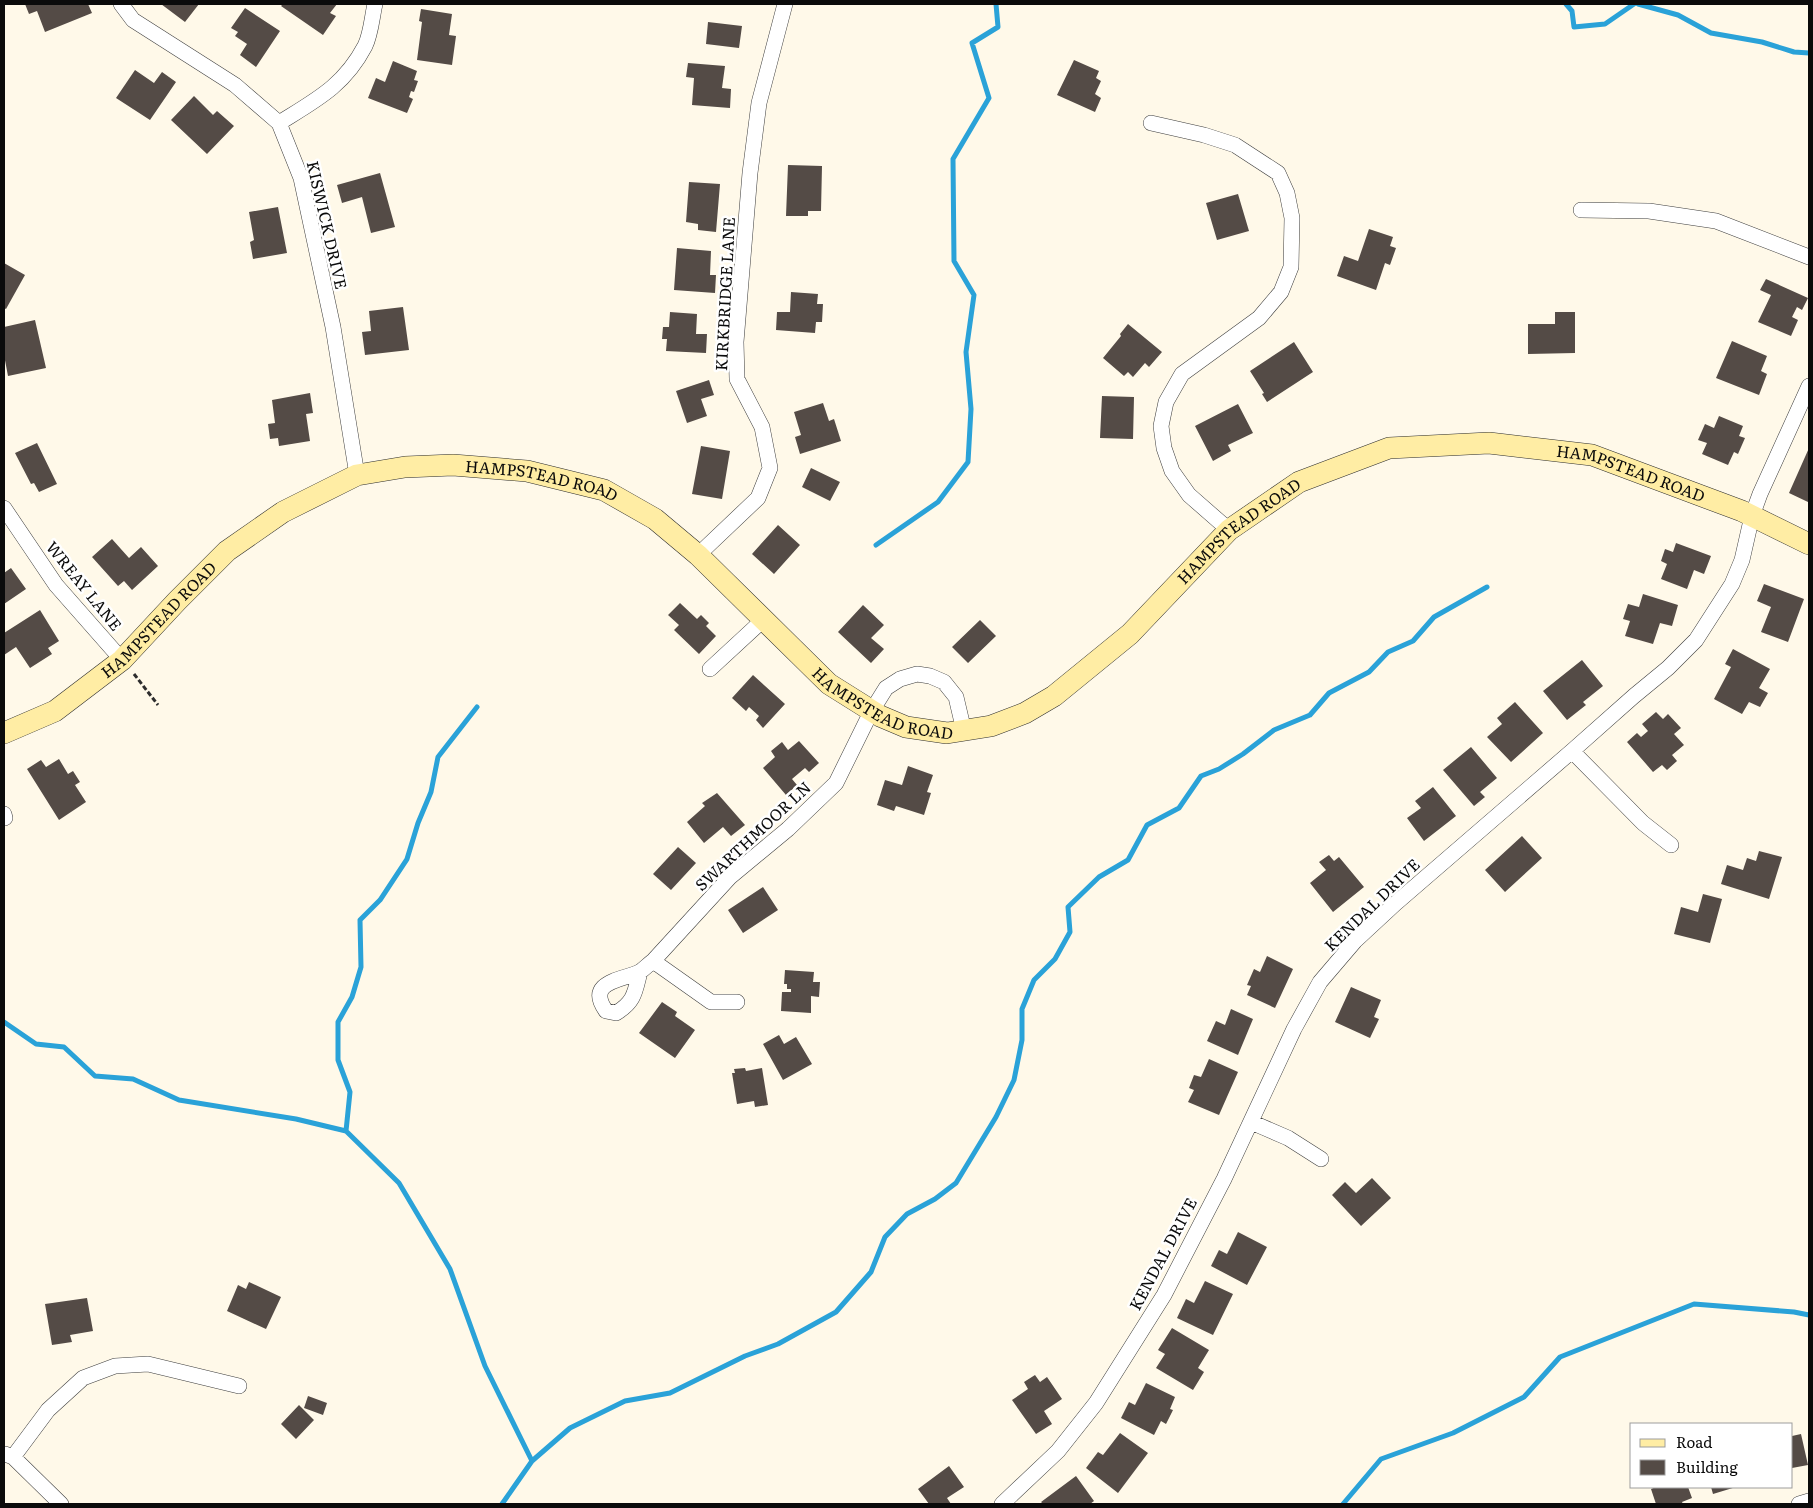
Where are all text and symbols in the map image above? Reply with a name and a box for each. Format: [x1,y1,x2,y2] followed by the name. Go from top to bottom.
[302,158,354,291] street label: KISWICK DRIVE
[708,216,740,372] street label: KIRKBRIDGE LANE
[1555,438,1709,507] street label: HAMPSTEAD ROAD
[464,453,623,507] street label: HAMPSTEAD ROAD
[1171,471,1305,589] street label: HAMPSTEAD ROAD
[41,535,129,635] street label: WREAY LANE
[95,555,221,683] street label: HAMPSTEAD ROAD
[807,661,955,745] street label: HAMPSTEAD ROAD
[689,775,816,896] street label: SWARTHMOOR LN
[1318,852,1424,956] street label: KENDAL DRIVE
[1122,1193,1202,1314] street label: KENDAL DRIVE
[1630,1423,1793,1488] legend
[1676,1430,1712,1453] text: Road
[1676,1455,1738,1478] text: Building

